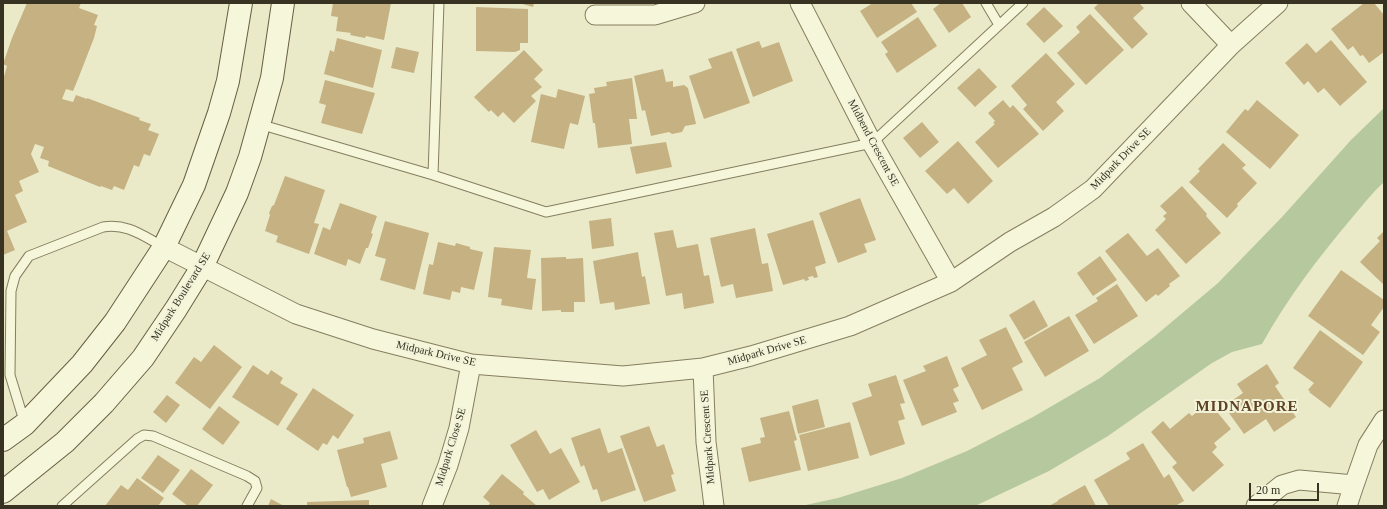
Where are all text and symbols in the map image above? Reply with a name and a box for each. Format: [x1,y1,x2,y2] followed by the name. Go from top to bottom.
[845,97,901,189] street label: Midbend Crescent SE
[1088,125,1154,193] street label: Midpark Drive SE
[148,250,214,344] street label: Midpark Boulevard SE
[726,333,808,369] street label: Midpark Drive SE
[395,338,477,370] street label: Midpark Drive SE
[698,389,718,485] street label: Midpark Crescent SE
[1195,398,1299,416] district label: MIDNAPORE
[433,406,469,488] street label: Midpark Close SE
[1251,475,1321,501] scale bar
[1256,483,1280,497] text: 20 m

